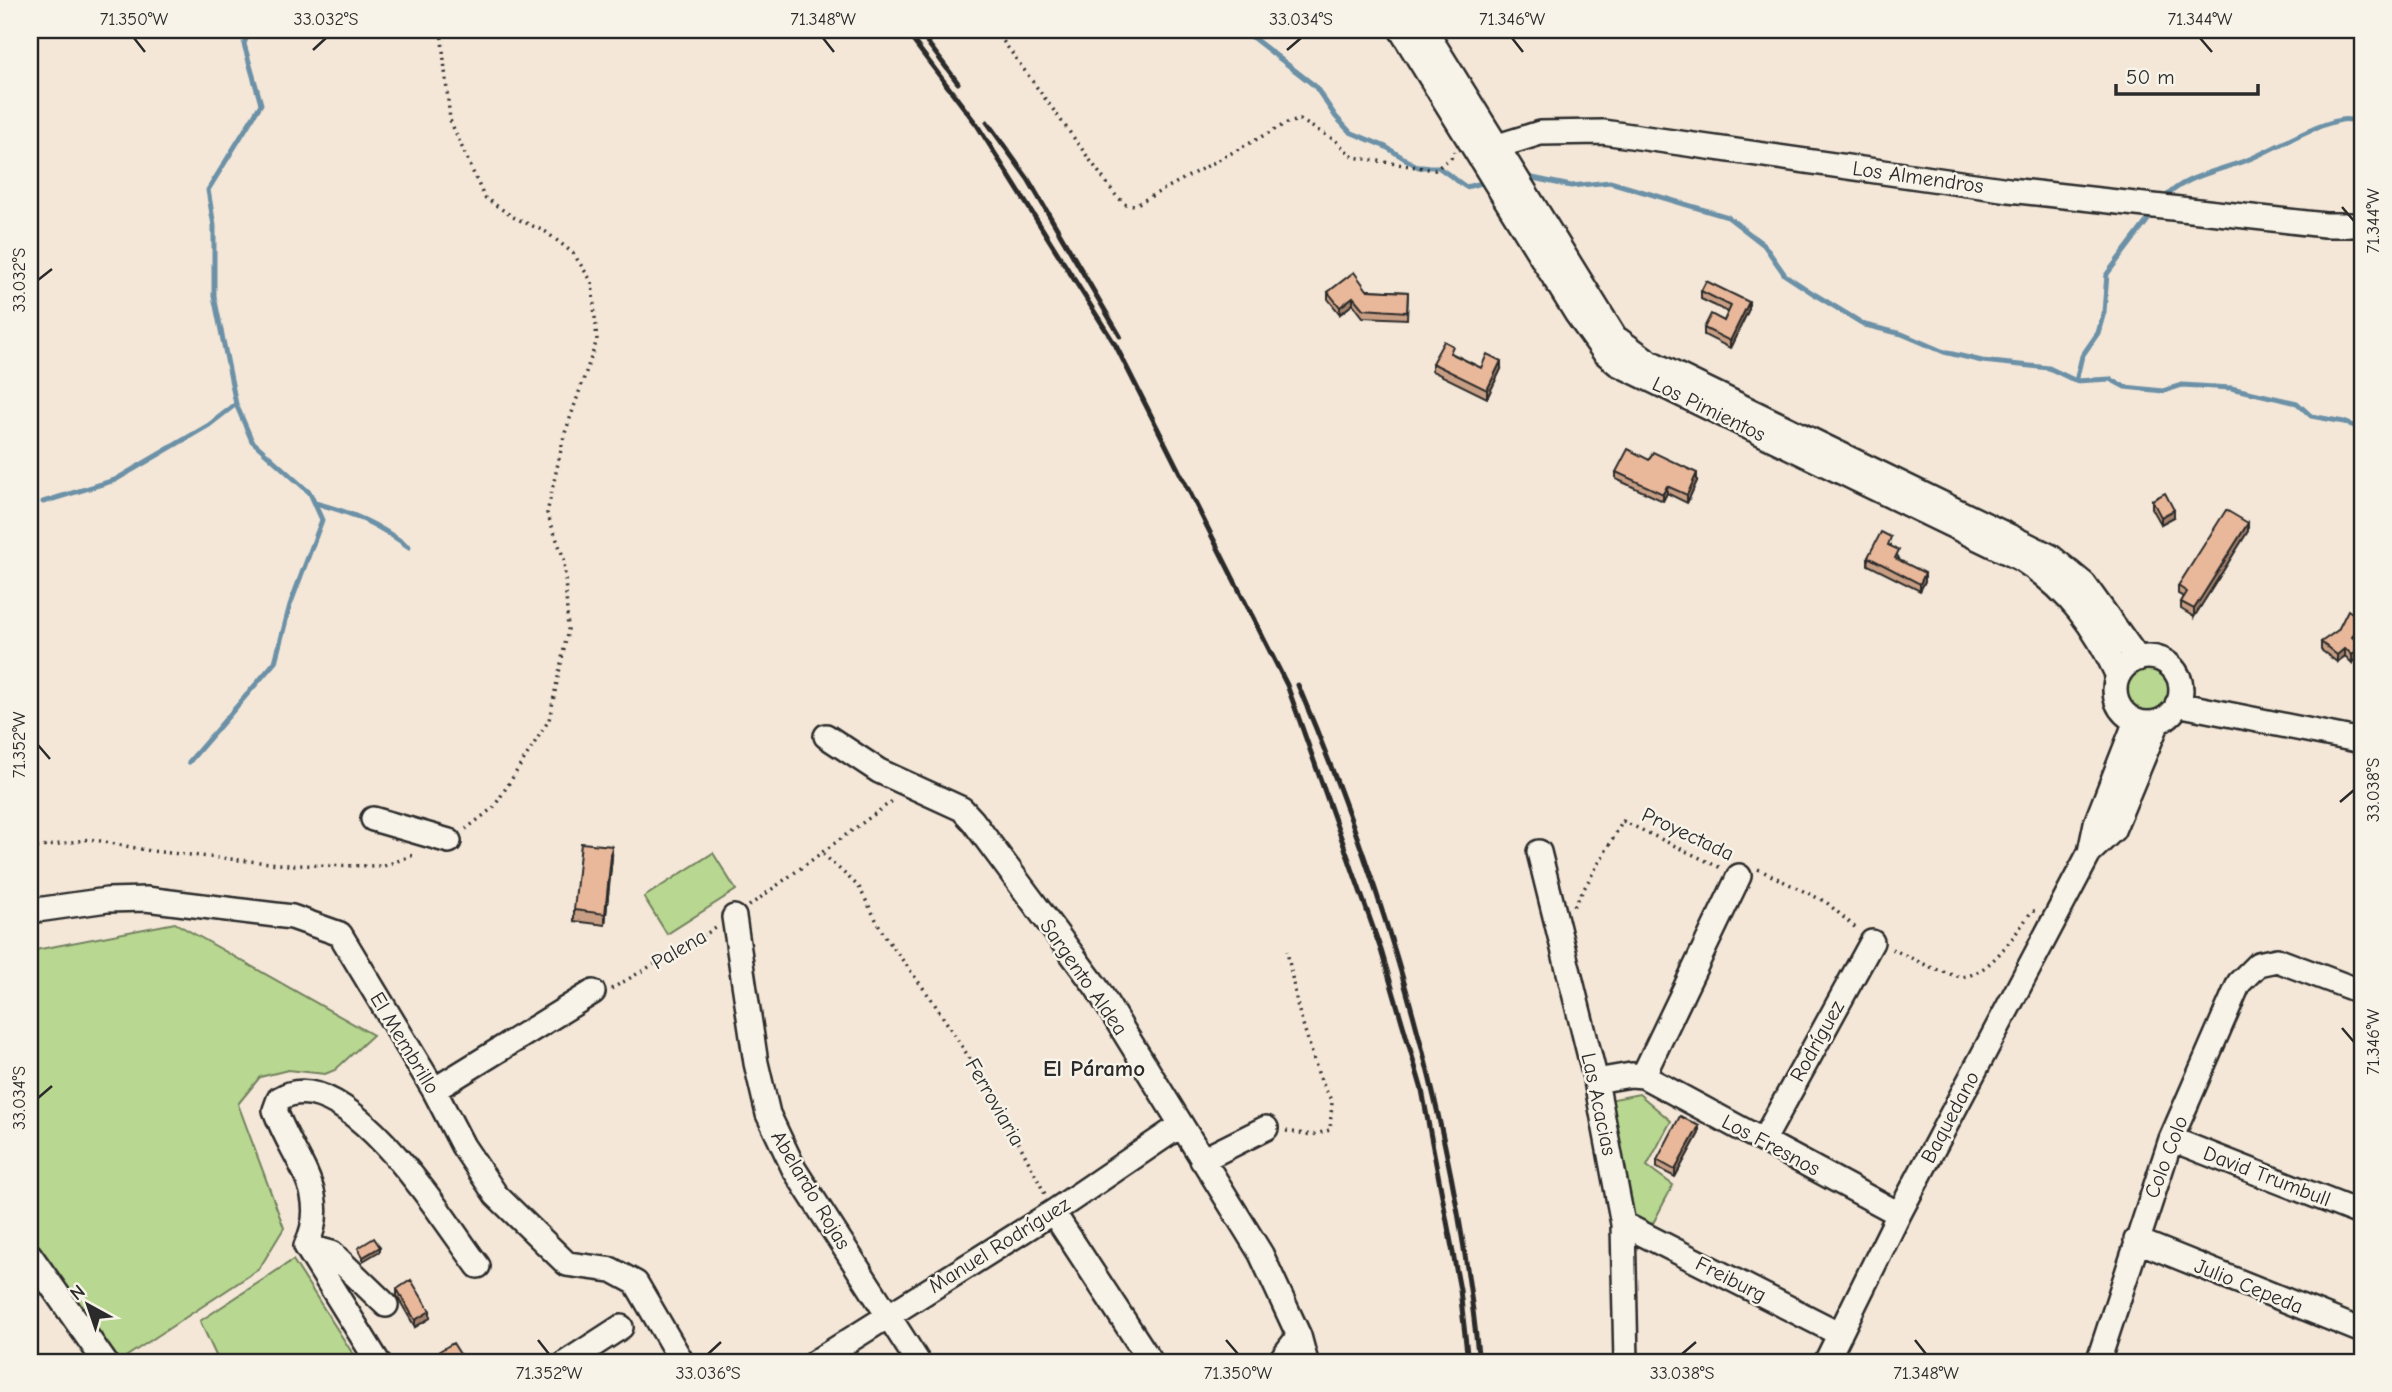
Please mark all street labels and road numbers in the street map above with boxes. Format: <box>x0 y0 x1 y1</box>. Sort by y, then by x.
street label: Los Almendros <box>1851 156 1985 198</box>
street label: Los Pimientos <box>1649 371 1769 447</box>
street label: Proyectada <box>1638 802 1738 866</box>
street label: Sargento Aldea <box>1035 914 1133 1040</box>
street label: Palena <box>647 924 711 974</box>
street label: El Membrillo <box>365 988 445 1098</box>
street label: Rodríguez <box>1785 996 1849 1086</box>
street label: Las Acacias <box>1576 1050 1622 1158</box>
street label: Ferroviaria <box>960 1054 1030 1150</box>
street label: Baquedano <box>1916 1067 1984 1167</box>
street label: Los Fresnos <box>1718 1109 1824 1181</box>
street label: Colo Colo <box>2139 1112 2193 1202</box>
street label: Abelardo Rojas <box>766 1126 856 1254</box>
street label: David Trumbull <box>2200 1141 2334 1211</box>
street label: Manuel Rodríguez <box>924 1192 1074 1298</box>
street label: Freiburg <box>1692 1251 1770 1307</box>
street label: Julio Cepeda <box>2191 1253 2307 1319</box>

